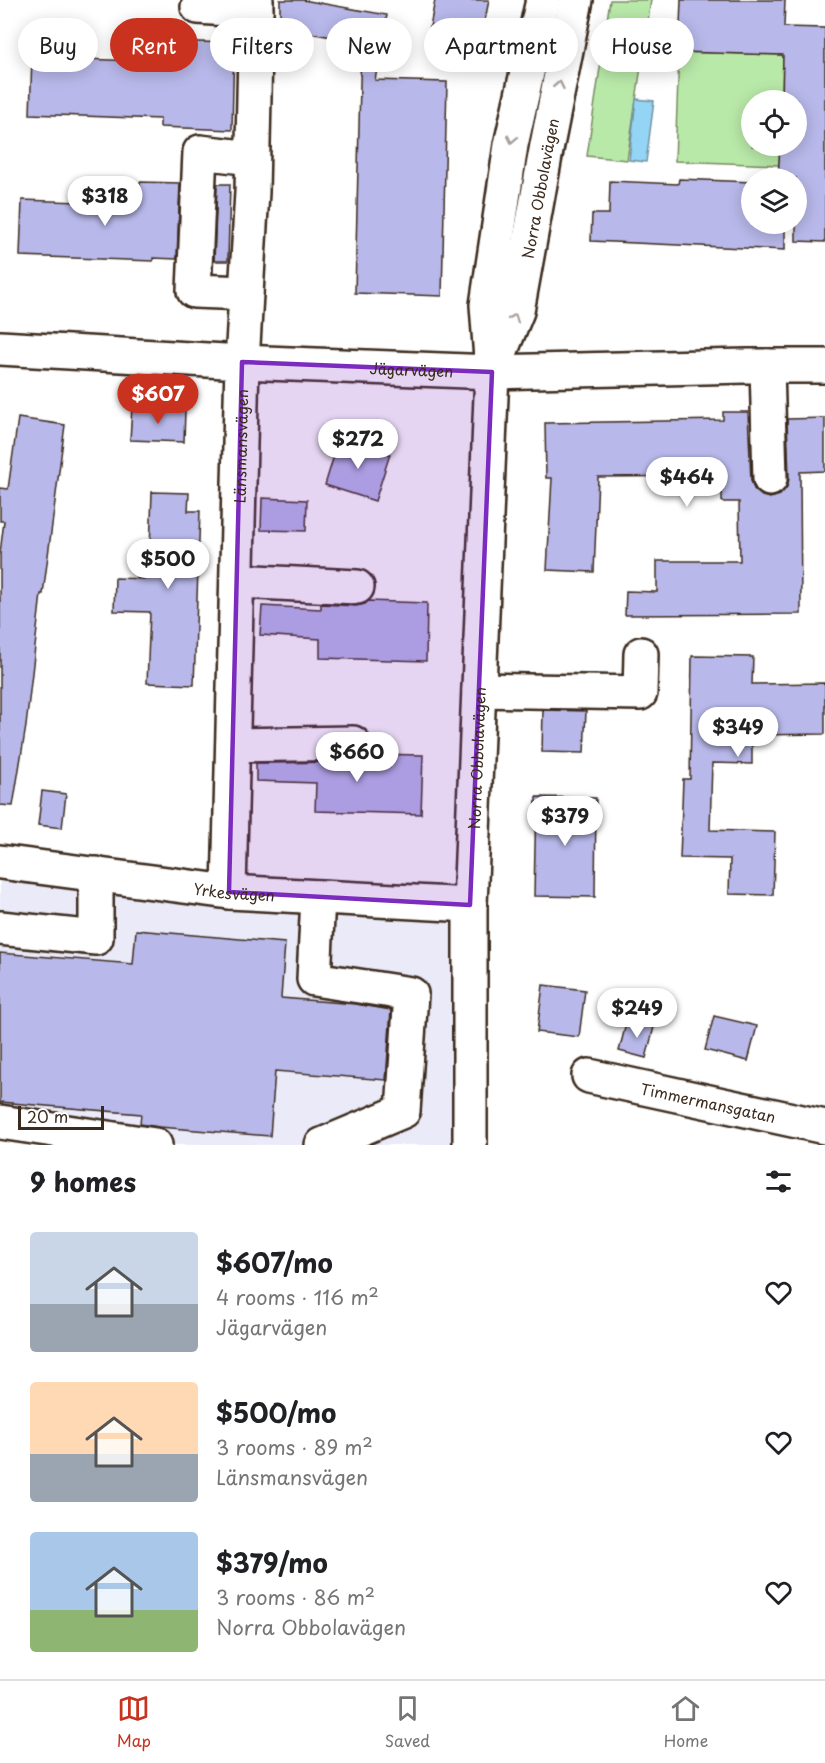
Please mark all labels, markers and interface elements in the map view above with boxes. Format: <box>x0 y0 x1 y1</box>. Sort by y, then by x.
chip: Buy <box>18 18 98 72</box>
chip: Rent <box>110 18 198 72</box>
chip: Filters <box>210 18 314 72</box>
chip: New <box>326 18 412 72</box>
chip: Apartment <box>424 18 578 72</box>
chip: House <box>590 18 694 72</box>
one-way arrow <box>552 81 565 91</box>
map controls <box>741 90 807 234</box>
button: locate <box>741 90 807 156</box>
street label: Norra Obbolavägen <box>515 116 564 261</box>
one-way arrow <box>506 134 519 144</box>
button: layers <box>741 168 807 234</box>
pin: $318 <box>69 176 141 227</box>
text: $318 <box>81 180 129 210</box>
one-way arrow <box>507 313 519 324</box>
street label: Jägarvägen <box>369 356 454 382</box>
pin: $607 <box>122 374 194 425</box>
text: $607 <box>131 378 185 408</box>
street label: Länsmansvägen <box>227 389 253 504</box>
pin: $272 <box>322 419 394 470</box>
text: $272 <box>332 423 384 453</box>
pin: $464 <box>651 457 723 508</box>
text: $464 <box>660 461 714 491</box>
pin: $500 <box>132 539 204 590</box>
text: $500 <box>141 543 195 573</box>
street label: Norra Obbolavägen <box>462 686 490 830</box>
pin: $349 <box>702 707 774 758</box>
text: $349 <box>712 711 764 741</box>
pin: $660 <box>321 732 393 783</box>
text: $660 <box>330 736 384 766</box>
pin: $379 <box>529 796 601 847</box>
text: $379 <box>541 800 589 830</box>
street label: Yrkesvägen <box>192 876 275 906</box>
pin: $249 <box>601 988 673 1039</box>
text: $249 <box>611 992 663 1022</box>
street label: Timmermansgatan <box>638 1076 778 1128</box>
scale bar <box>18 1103 104 1130</box>
text: 20 m <box>27 1104 68 1128</box>
text: 9 homes <box>30 1162 136 1201</box>
icon: filters <box>762 1165 795 1198</box>
text: $607/mo <box>216 1243 333 1282</box>
icon: home <box>78 1256 150 1328</box>
icon: heart <box>762 1276 795 1309</box>
text: 4 rooms · 116 m² <box>216 1282 379 1312</box>
text: Jägarvägen <box>216 1312 327 1342</box>
text: $500/mo <box>216 1393 336 1432</box>
icon: home <box>78 1406 150 1478</box>
icon: heart <box>762 1426 795 1459</box>
text: 3 rooms · 89 m² <box>216 1432 373 1462</box>
text: Länsmansvägen <box>216 1462 368 1492</box>
text: $379/mo <box>216 1543 328 1582</box>
icon: home <box>78 1556 150 1628</box>
icon: heart <box>762 1576 795 1609</box>
text: 3 rooms · 86 m² <box>216 1582 375 1612</box>
text: Norra Obbolavägen <box>216 1612 406 1642</box>
tab: Map <box>117 1692 151 1752</box>
tab: Saved <box>385 1692 430 1752</box>
tab: Home <box>664 1692 708 1752</box>

